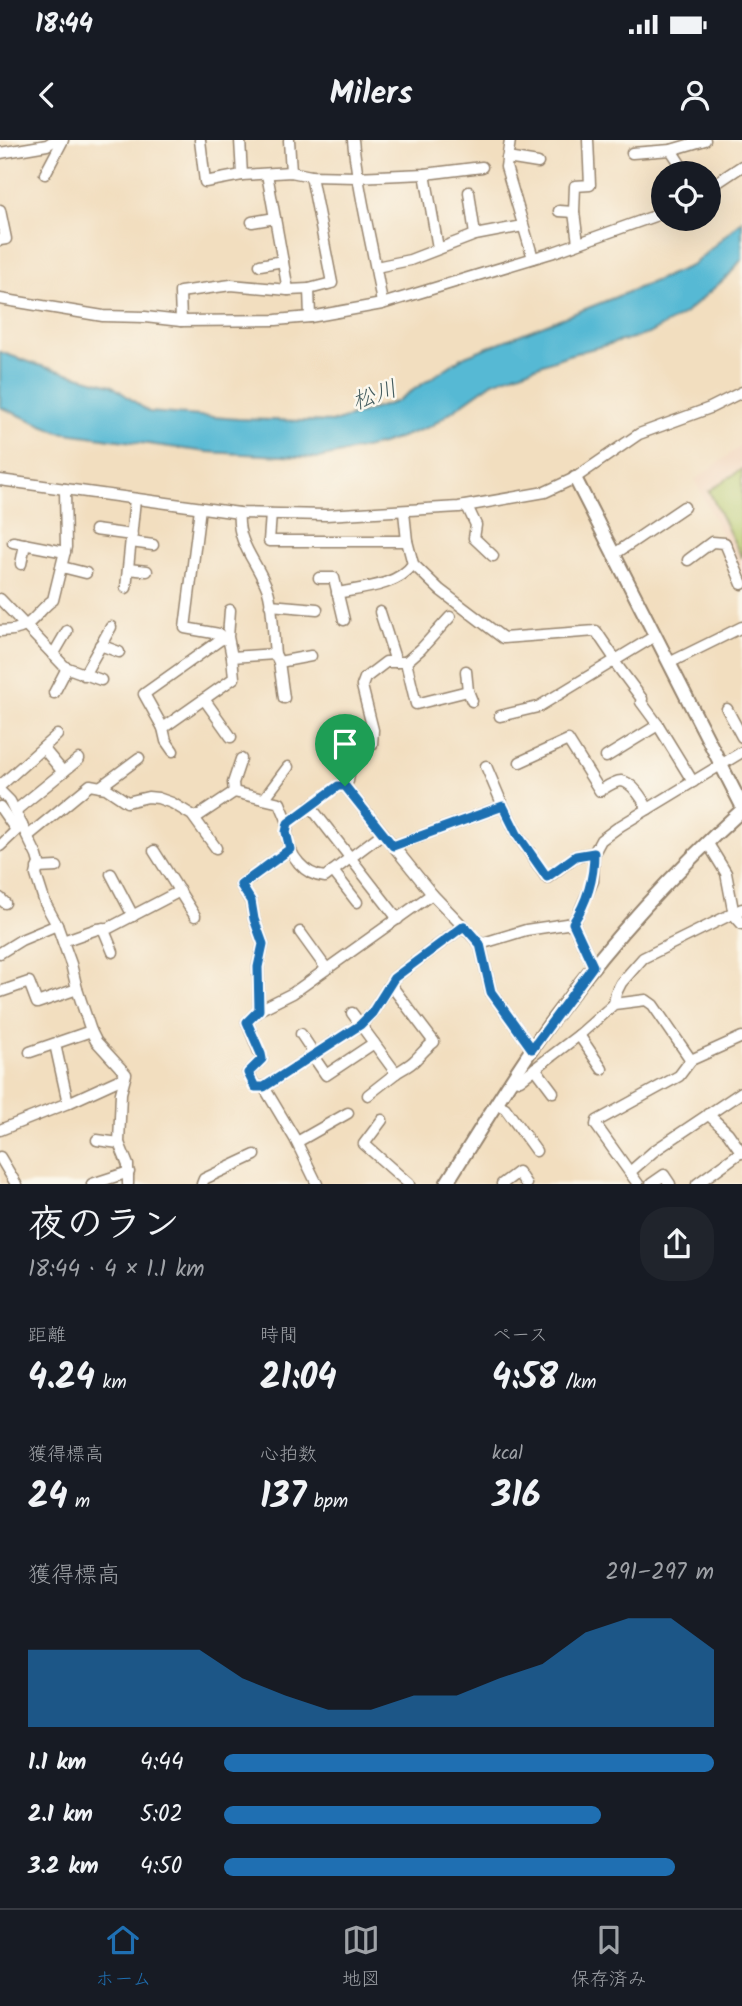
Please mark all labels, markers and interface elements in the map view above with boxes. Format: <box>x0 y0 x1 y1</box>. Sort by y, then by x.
text: 18:44 <box>35 4 93 46</box>
text: Milers <box>329 69 413 120</box>
icon: back <box>28 76 66 114</box>
icon: person <box>676 76 714 114</box>
map controls <box>651 161 721 231</box>
button: locate <box>651 161 721 231</box>
water label: 松川 <box>347 371 403 421</box>
pin <box>315 714 375 786</box>
icon: arrive <box>326 725 364 763</box>
text: 夜のラン <box>28 1196 180 1256</box>
button: share <box>640 1207 714 1281</box>
text: 18:44 · 4 × 1.1 km <box>28 1252 205 1288</box>
text: 距離 <box>28 1321 66 1351</box>
text: 時間 <box>260 1321 298 1351</box>
text: ペース <box>492 1321 548 1351</box>
text: 4.24 <box>28 1351 95 1407</box>
text: 21:04 <box>260 1351 337 1407</box>
text: 4:58 <box>492 1351 558 1407</box>
text: km <box>95 1368 127 1398</box>
text: /km <box>558 1368 596 1398</box>
text: kcal <box>492 1439 523 1469</box>
text: 獲得標高 <box>28 1440 104 1470</box>
text: 心拍数 <box>260 1440 317 1470</box>
text: 316 <box>492 1469 541 1525</box>
text: 24 <box>28 1470 67 1526</box>
text: 137 <box>260 1470 306 1526</box>
text: m <box>67 1487 90 1517</box>
text: bpm <box>306 1487 348 1517</box>
text: 291–297 m <box>605 1555 714 1591</box>
text: 獲得標高 <box>28 1558 120 1594</box>
text: 1.1 km <box>28 1745 86 1781</box>
text: 4:44 <box>140 1745 184 1781</box>
text: 2.1 km <box>28 1797 93 1833</box>
text: 5:02 <box>140 1797 183 1833</box>
text: 3.2 km <box>28 1849 98 1885</box>
text: 4:50 <box>140 1849 182 1885</box>
tab: ホーム <box>95 1921 152 1995</box>
tab: 地図 <box>342 1921 380 1995</box>
tab: 保存済み <box>571 1921 647 1995</box>

